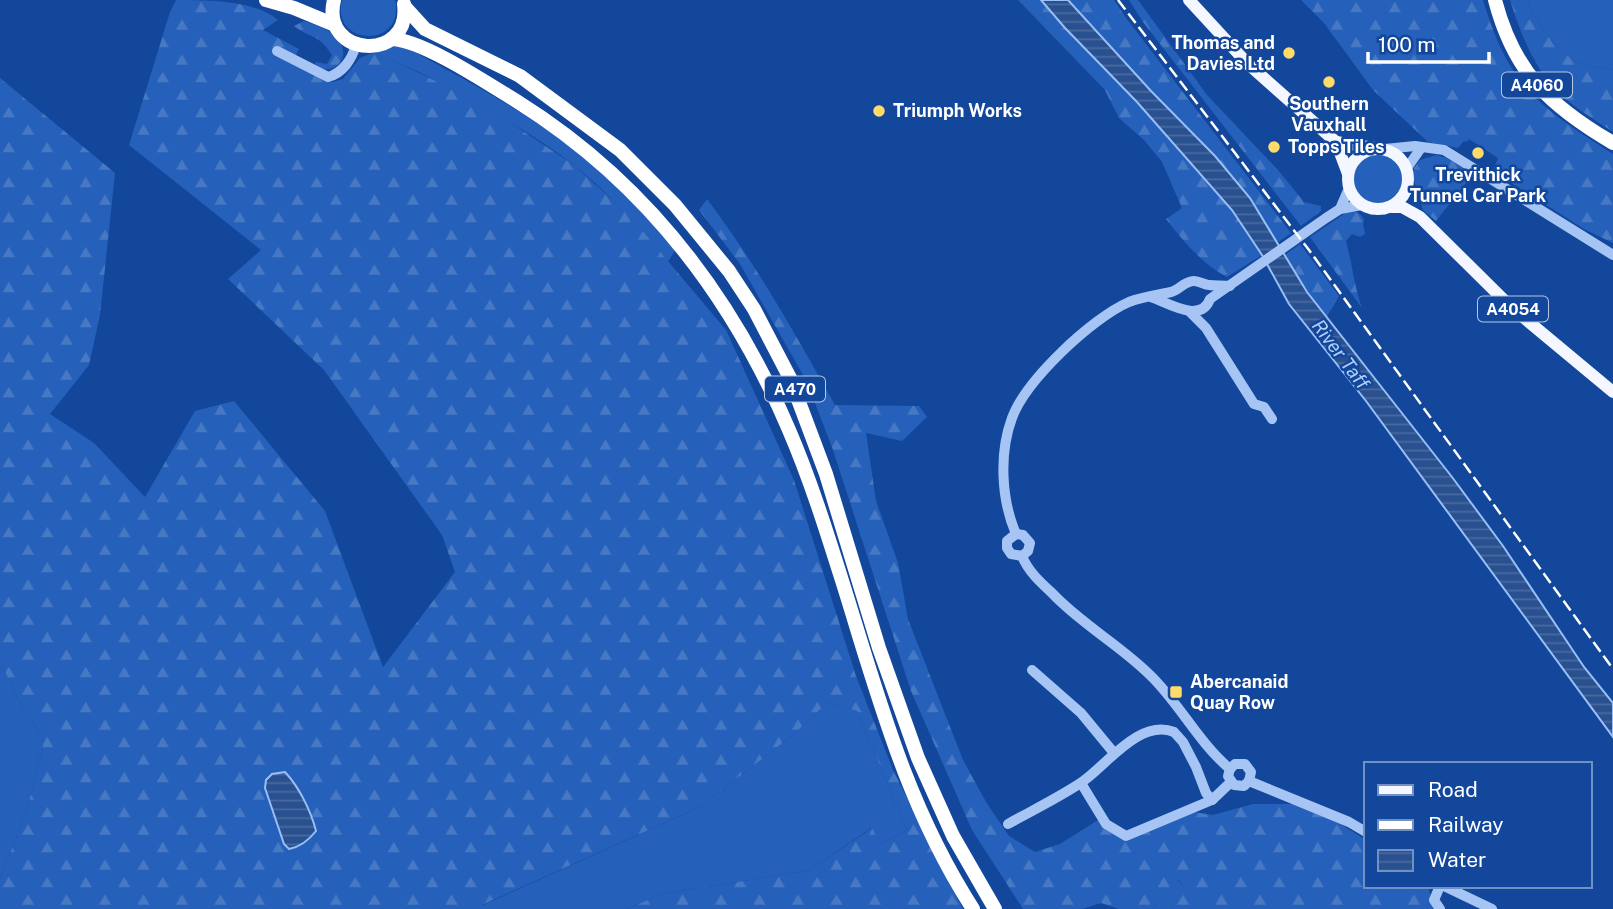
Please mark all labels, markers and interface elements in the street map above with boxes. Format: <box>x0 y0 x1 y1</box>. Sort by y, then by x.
scale bar <box>1368 21 1489 65</box>
place label: Thomas and Davies Ltd <box>1171 32 1275 74</box>
text: 100 m <box>1378 32 1435 57</box>
marker: Thomas and Davies Ltd <box>1281 45 1297 61</box>
road number: A4060 <box>1502 72 1572 97</box>
marker: Southern Vauxhall <box>1321 74 1337 90</box>
place label: Southern Vauxhall <box>1289 93 1369 135</box>
place label: Triumph Works <box>893 100 1022 121</box>
marker: Triumph Works <box>871 103 887 119</box>
place label: Topps Tiles <box>1288 136 1384 157</box>
marker: Topps Tiles <box>1266 139 1282 155</box>
marker: Trevithick Tunnel Car Park <box>1470 145 1486 161</box>
place label: Trevithick Tunnel Car Park <box>1410 164 1547 206</box>
road number: A4054 <box>1478 296 1548 322</box>
water label: River Taff <box>1308 315 1375 394</box>
road number: A470 <box>765 376 825 402</box>
place label: Abercanaid Quay Row <box>1190 671 1288 713</box>
marker: Abercanaid Quay Row <box>1168 684 1184 700</box>
legend <box>1364 762 1592 888</box>
text: Road <box>1428 777 1478 802</box>
text: Railway <box>1428 812 1504 837</box>
text: Water <box>1428 847 1486 872</box>

